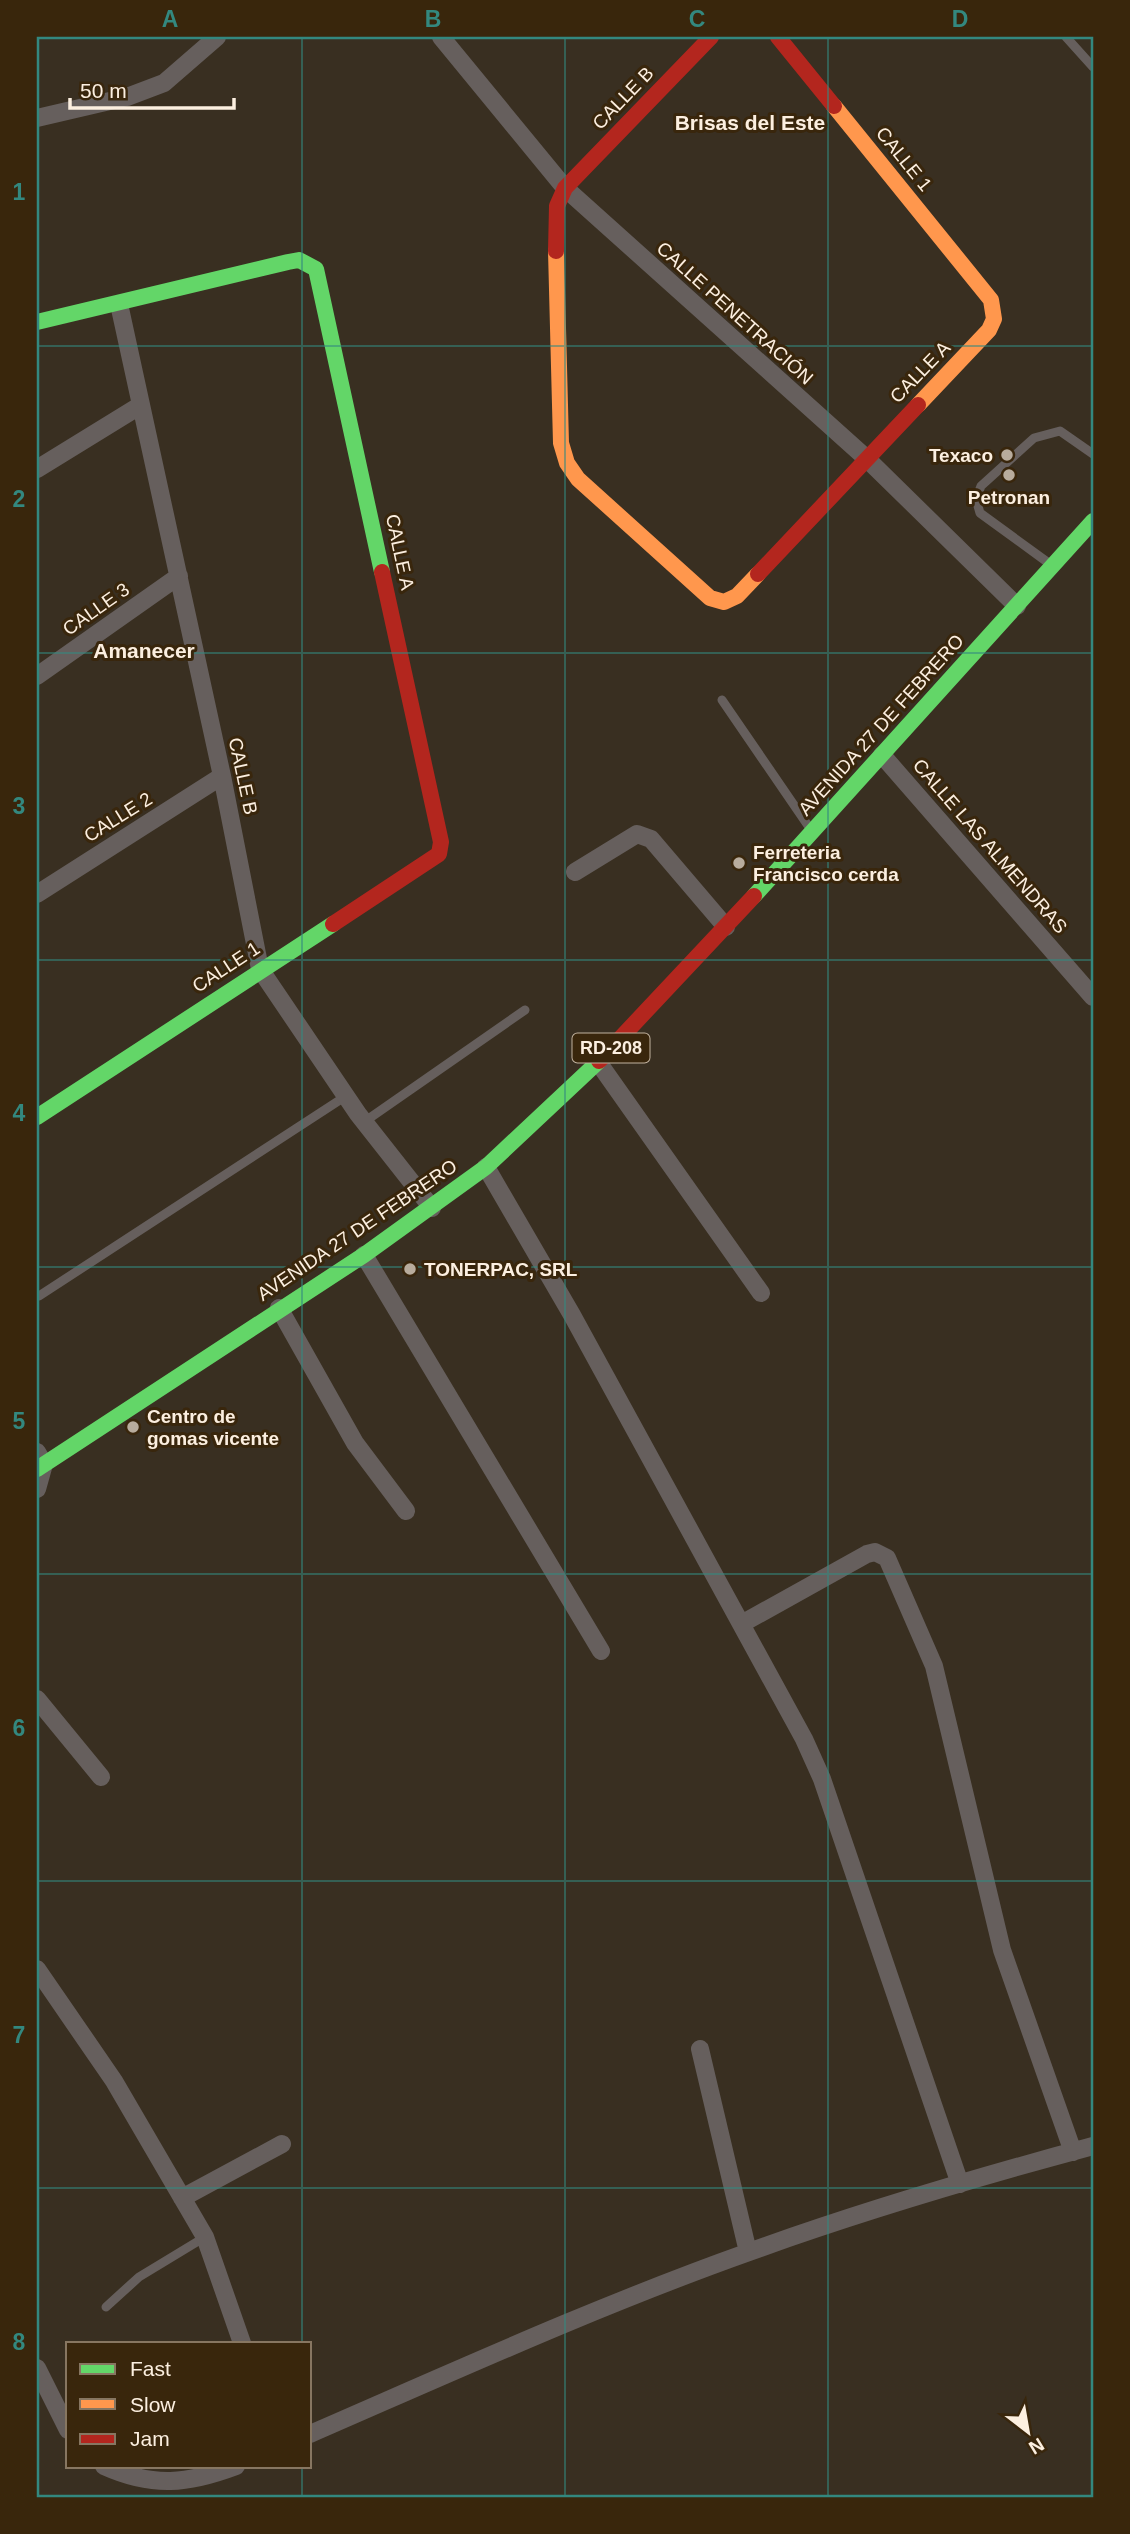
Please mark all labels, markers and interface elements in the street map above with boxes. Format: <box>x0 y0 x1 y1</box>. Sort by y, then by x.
text: A <box>162 6 178 32</box>
text: B <box>425 6 441 32</box>
text: C <box>689 6 705 32</box>
text: D <box>952 6 968 32</box>
street label: CALLE B <box>588 63 658 133</box>
scale bar <box>70 66 234 110</box>
text: 50 m <box>80 79 127 102</box>
district label: Brisas del Este <box>675 111 825 134</box>
street label: CALLE 1 <box>872 123 936 195</box>
text: 1 <box>13 179 26 205</box>
street label: CALLE PENETRACIÓN <box>653 237 817 389</box>
street label: CALLE A <box>886 337 955 407</box>
place label: Texaco <box>929 445 993 466</box>
marker: Texaco <box>999 447 1015 463</box>
marker: Petronan <box>1001 467 1017 483</box>
text: 2 <box>13 486 25 512</box>
place label: Petronan <box>968 487 1050 508</box>
street label: CALLE A <box>382 512 418 592</box>
street label: CALLE 3 <box>59 579 133 639</box>
street label: AVENIDA 27 DE FEBRERO <box>794 630 968 820</box>
district label: Amanecer <box>93 639 195 662</box>
street label: CALLE B <box>225 736 261 816</box>
street label: CALLE LAS ALMENDRAS <box>909 755 1071 937</box>
street label: CALLE 2 <box>80 788 156 846</box>
text: 3 <box>13 793 25 819</box>
place label: Ferreteria Francisco cerda <box>753 842 899 885</box>
marker: Ferreteria Francisco cerda <box>731 855 747 871</box>
street label: CALLE 1 <box>188 937 264 997</box>
road number: RD-208 <box>572 1034 650 1063</box>
text: 4 <box>13 1100 26 1126</box>
street label: AVENIDA 27 DE FEBRERO <box>253 1155 461 1305</box>
place label: TONERPAC, SRL <box>424 1259 578 1280</box>
marker: TONERPAC, SRL <box>402 1261 418 1277</box>
place label: Centro de gomas vicente <box>147 1406 279 1449</box>
text: 5 <box>13 1408 26 1434</box>
marker: Centro de gomas vicente <box>125 1419 141 1435</box>
text: 6 <box>13 1715 25 1741</box>
text: 7 <box>13 2022 25 2048</box>
text: 8 <box>13 2329 26 2355</box>
legend <box>66 2342 312 2468</box>
text: Fast <box>130 2357 171 2380</box>
text: Slow <box>130 2393 176 2416</box>
north arrow <box>993 2398 1064 2468</box>
text: Jam <box>130 2427 170 2450</box>
text: N <box>1025 2434 1048 2459</box>

